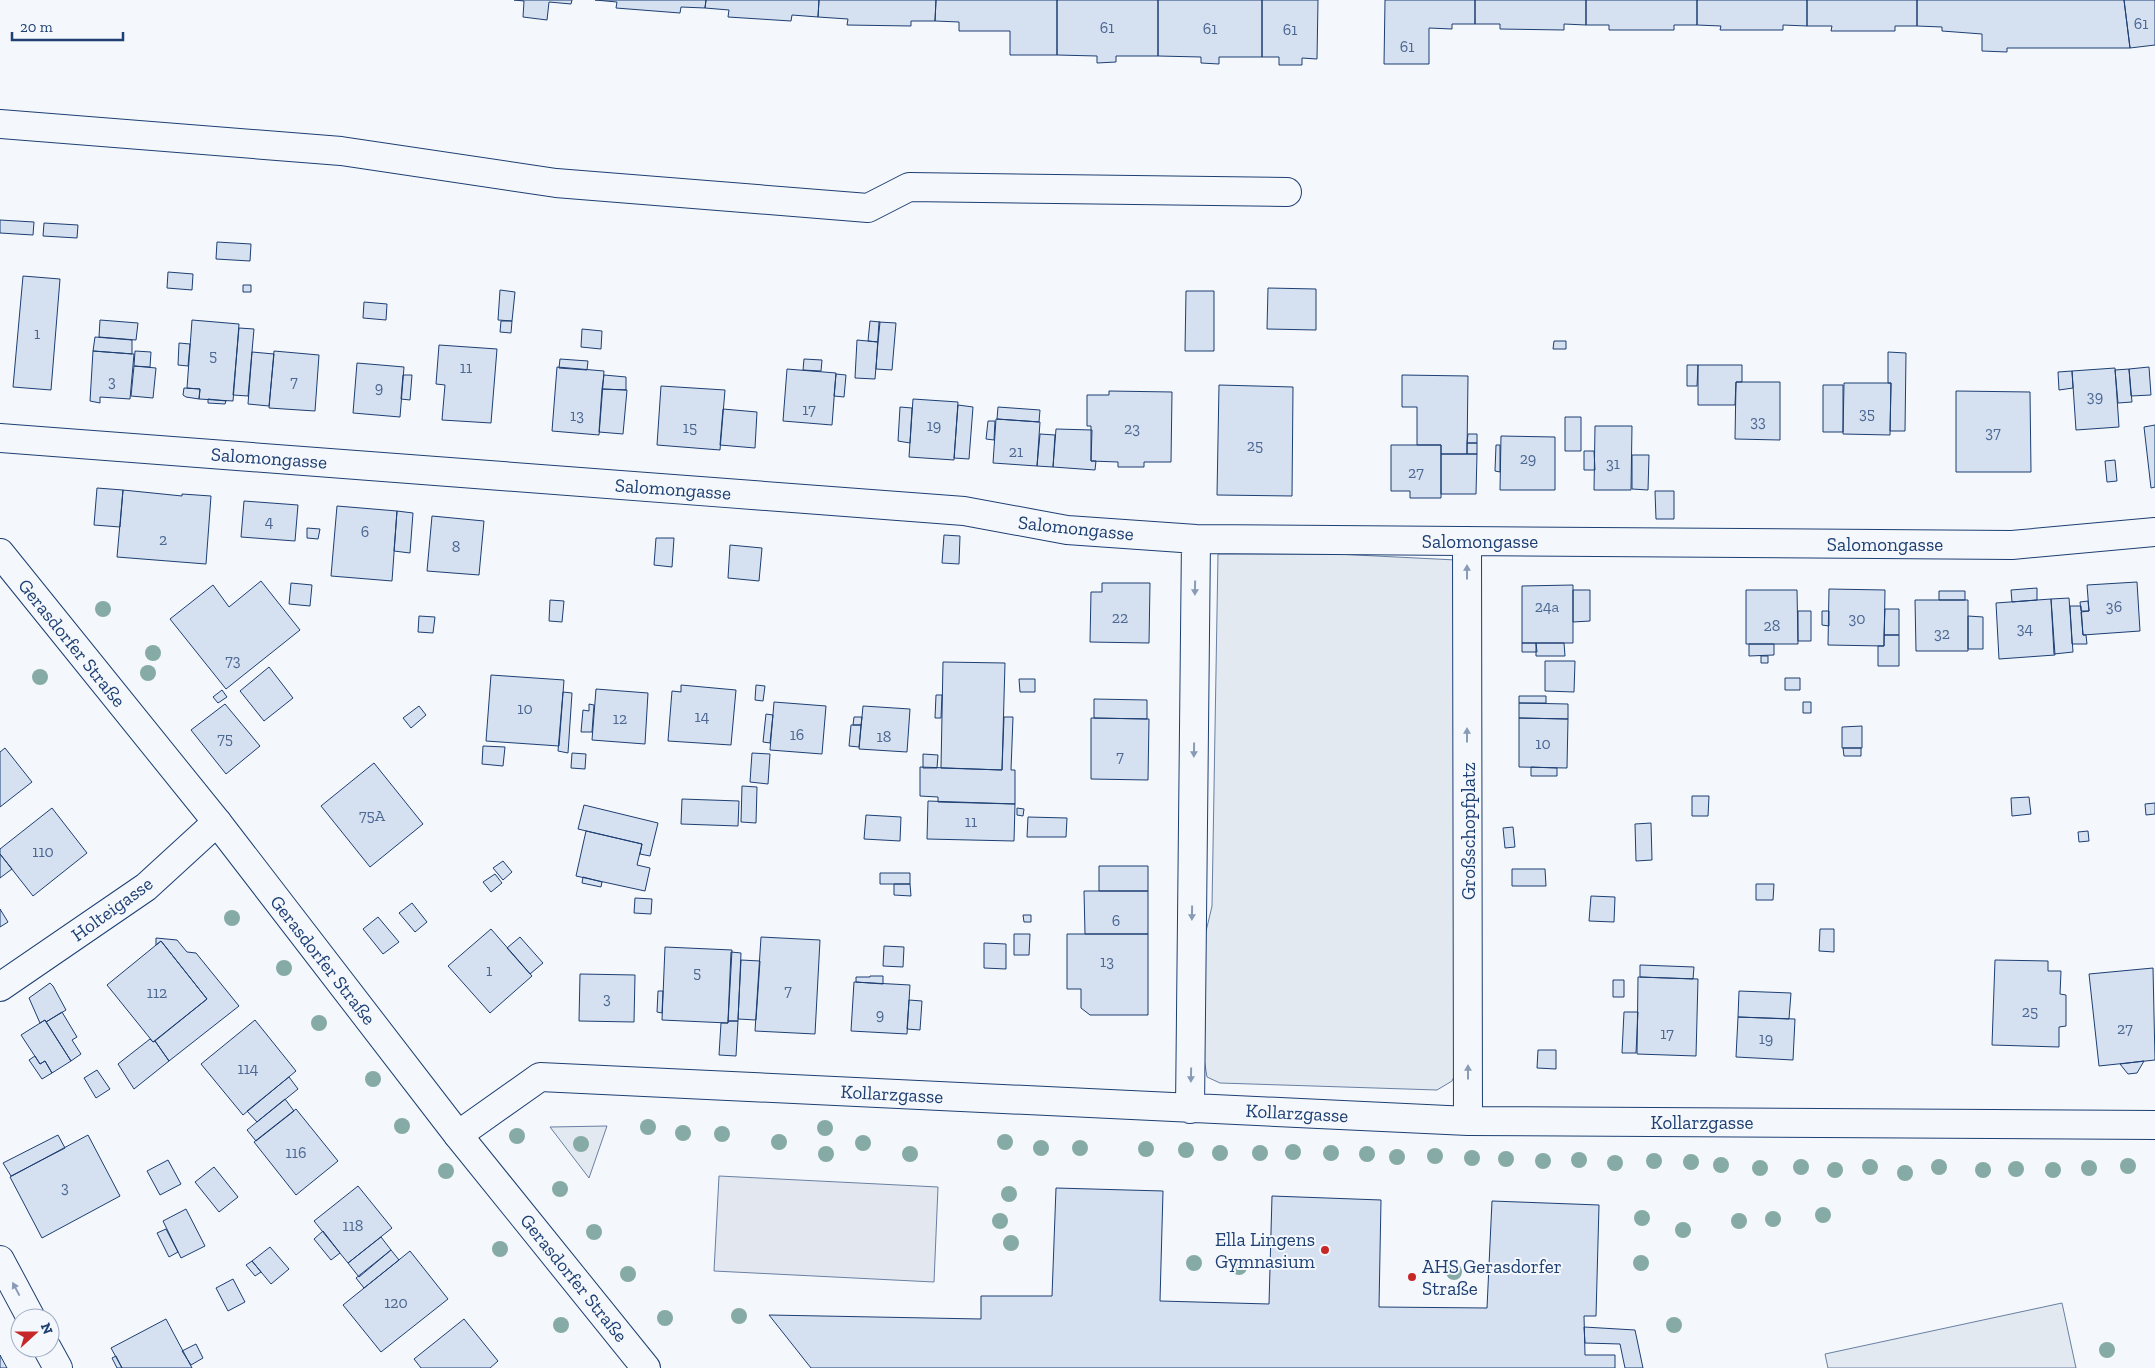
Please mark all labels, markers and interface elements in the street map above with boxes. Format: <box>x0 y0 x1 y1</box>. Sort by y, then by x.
scale bar <box>12 10 124 42</box>
house number: 61 <box>2134 14 2148 33</box>
text: 20 m <box>20 18 53 36</box>
house number: 61 <box>1100 18 1114 37</box>
house number: 61 <box>1203 19 1217 38</box>
house number: 61 <box>1283 20 1297 39</box>
house number: 61 <box>1400 37 1414 56</box>
house number: 1 <box>34 324 40 343</box>
house number: 5 <box>209 346 217 365</box>
house number: 11 <box>460 358 472 377</box>
house number: 3 <box>108 372 116 391</box>
house number: 7 <box>290 372 298 391</box>
house number: 9 <box>375 378 383 397</box>
house number: 39 <box>2087 387 2103 406</box>
house number: 17 <box>802 400 816 419</box>
house number: 35 <box>1859 404 1875 423</box>
house number: 13 <box>570 406 584 425</box>
house number: 33 <box>1750 412 1766 431</box>
house number: 19 <box>927 416 941 435</box>
house number: 15 <box>683 418 697 437</box>
house number: 23 <box>1124 419 1140 438</box>
house number: 37 <box>1985 423 2001 442</box>
house number: 25 <box>1247 436 1263 455</box>
street label: Salomongasse <box>210 442 328 474</box>
house number: 21 <box>1009 442 1023 461</box>
house number: 29 <box>1520 449 1536 468</box>
house number: 31 <box>1606 454 1620 473</box>
house number: 27 <box>1408 463 1424 482</box>
street label: Salomongasse <box>614 473 732 505</box>
street label: Salomongasse <box>1017 510 1135 546</box>
house number: 4 <box>265 512 274 531</box>
house number: 6 <box>361 522 369 541</box>
house number: 2 <box>159 530 167 549</box>
street label: Salomongasse <box>1422 530 1538 553</box>
street label: Salomongasse <box>1827 533 1943 556</box>
house number: 8 <box>452 537 460 556</box>
one-way arrow <box>1463 564 1471 580</box>
street label: Gerasdorfer Straße <box>13 574 131 712</box>
one-way arrow <box>1191 580 1199 596</box>
house number: 24a <box>1535 597 1560 616</box>
house number: 36 <box>2106 597 2122 616</box>
house number: 22 <box>1112 608 1128 627</box>
house number: 30 <box>1848 609 1866 628</box>
house number: 28 <box>1764 616 1780 635</box>
house number: 34 <box>2017 619 2034 638</box>
house number: 32 <box>1934 624 1950 643</box>
house number: 73 <box>225 651 241 670</box>
house number: 10 <box>517 699 533 718</box>
house number: 14 <box>695 707 710 726</box>
house number: 12 <box>613 709 627 728</box>
house number: 16 <box>790 725 804 744</box>
one-way arrow <box>1463 726 1471 742</box>
house number: 18 <box>877 727 891 746</box>
house number: 75 <box>217 729 233 748</box>
house number: 10 <box>1535 734 1551 753</box>
one-way arrow <box>1190 742 1198 758</box>
house number: 7 <box>1116 747 1124 766</box>
street label: Großschopfplatz <box>1457 762 1480 900</box>
house number: 75A <box>359 806 386 825</box>
house number: 11 <box>965 812 977 831</box>
house number: 110 <box>32 842 54 861</box>
street label: Holteigasse <box>67 872 157 946</box>
street label: Gerasdorfer Straße <box>265 891 381 1029</box>
one-way arrow <box>1188 905 1196 921</box>
house number: 6 <box>1112 911 1120 930</box>
house number: 13 <box>1100 952 1114 971</box>
house number: 1 <box>486 961 492 980</box>
house number: 5 <box>693 963 701 982</box>
house number: 7 <box>784 981 792 1000</box>
house number: 112 <box>147 983 167 1002</box>
house number: 3 <box>603 989 611 1008</box>
house number: 25 <box>2022 1002 2038 1021</box>
house number: 9 <box>876 1005 884 1024</box>
house number: 27 <box>2117 1019 2133 1038</box>
house number: 17 <box>1660 1024 1674 1043</box>
house number: 19 <box>1759 1029 1773 1048</box>
house number: 114 <box>238 1059 259 1078</box>
one-way arrow <box>1464 1064 1472 1080</box>
one-way arrow <box>1186 1067 1194 1083</box>
street label: Kollarzgasse <box>840 1080 944 1108</box>
street label: Kollarzgasse <box>1245 1099 1349 1127</box>
street label: Kollarzgasse <box>1651 1111 1753 1134</box>
house number: 116 <box>286 1143 306 1162</box>
house number: 3 <box>61 1178 69 1197</box>
street label: Gerasdorfer Straße <box>515 1209 633 1347</box>
house number: 118 <box>343 1216 363 1235</box>
place label: Ella Lingens Gymnasium <box>1215 1228 1316 1273</box>
marker: Ella Lingens Gymnasium <box>1319 1244 1331 1256</box>
place label: AHS Gerasdorfer Straße <box>1422 1255 1562 1300</box>
marker: AHS Gerasdorfer Straße <box>1406 1271 1418 1283</box>
one-way arrow <box>11 1282 20 1296</box>
house number: 120 <box>384 1293 408 1312</box>
north arrow <box>10 1308 60 1358</box>
text: N <box>37 1321 57 1337</box>

